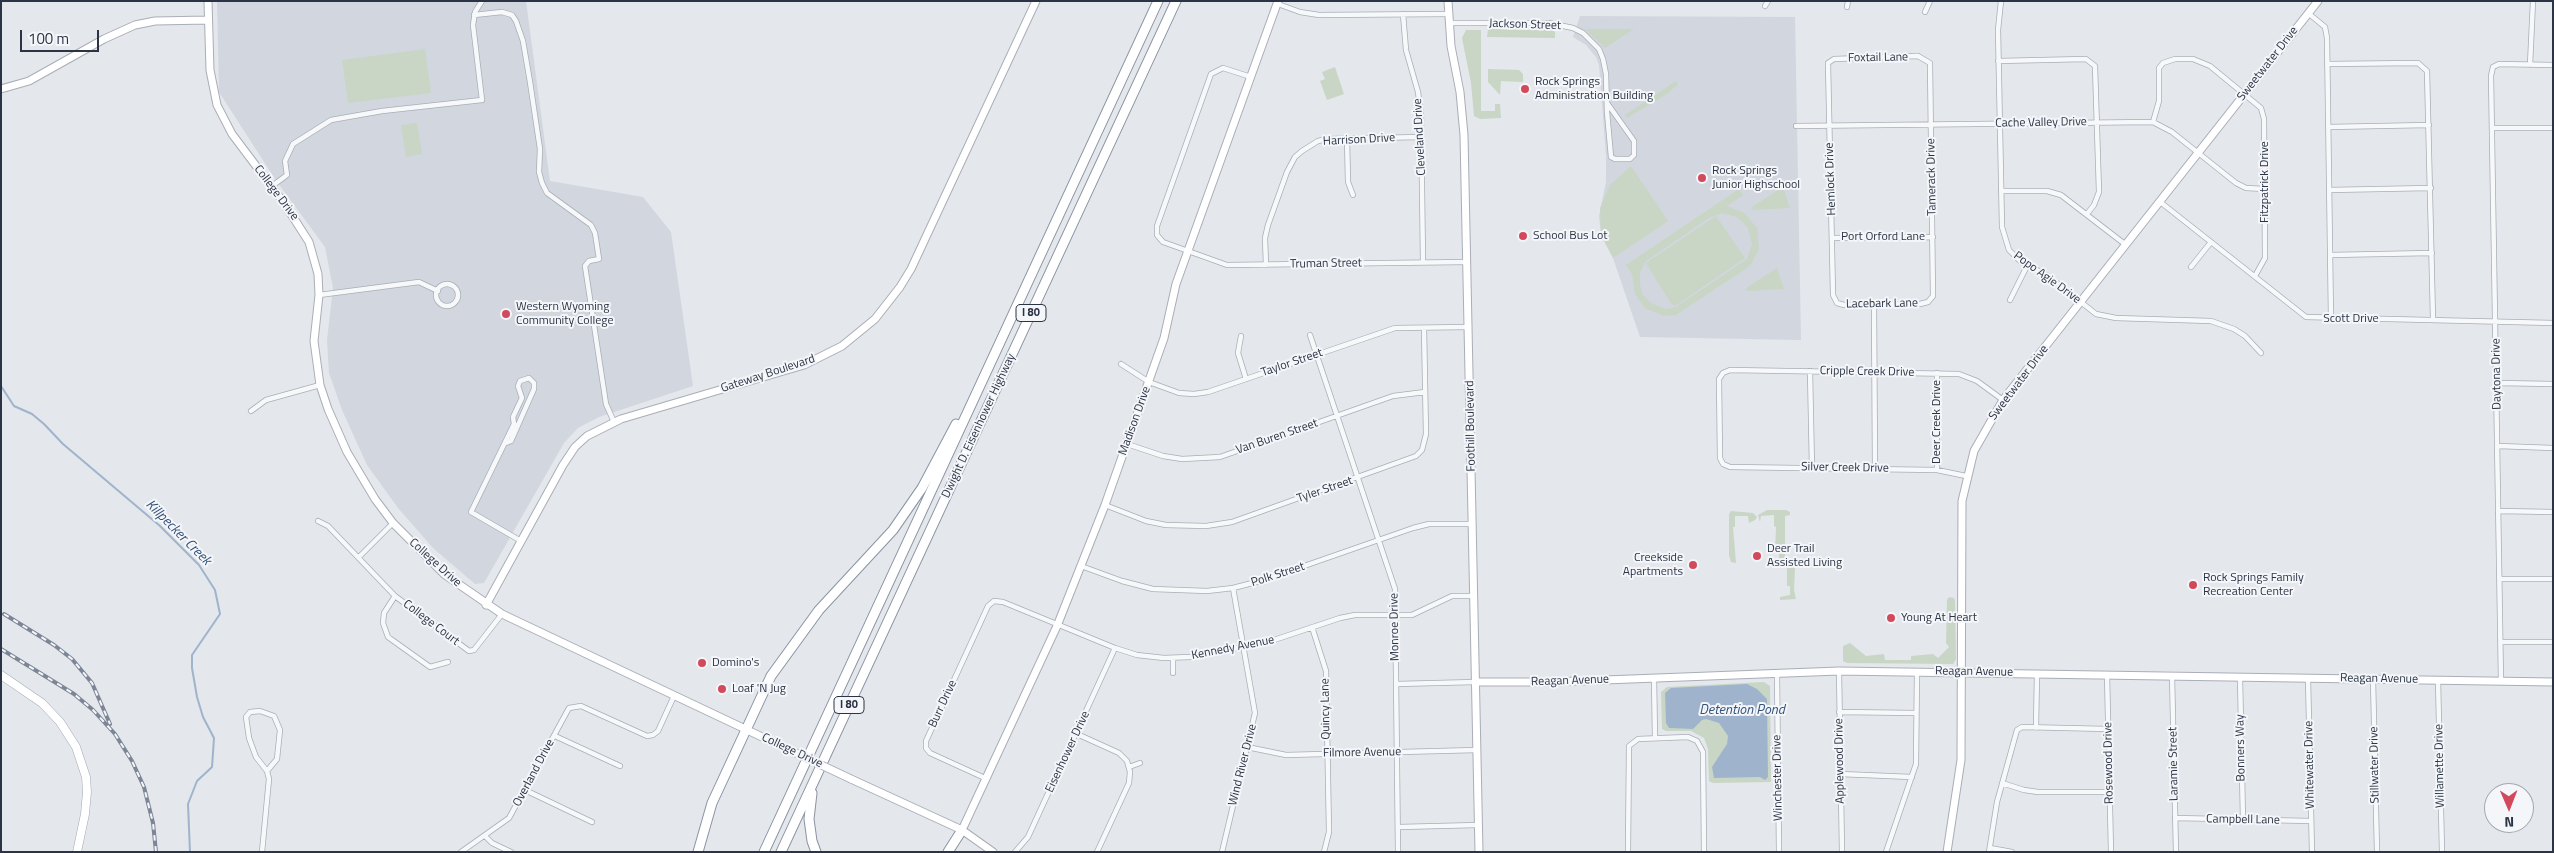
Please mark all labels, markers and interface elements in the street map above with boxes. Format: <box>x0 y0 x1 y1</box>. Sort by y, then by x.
street label: Jackson Street <box>1489 17 1561 33</box>
scale bar <box>22 20 101 52</box>
street label: Sweetwater Drive <box>2235 24 2301 104</box>
text: 100 m <box>28 27 69 50</box>
street label: Foxtail Lane <box>1848 50 1908 66</box>
place label: Rock Springs Administration Building <box>1535 75 1653 103</box>
marker: Rock Springs Administration Building <box>1519 83 1531 95</box>
street label: Cleveland Drive <box>1411 98 1429 176</box>
street label: Cache Valley Drive <box>1995 115 2087 131</box>
street label: Harrison Drive <box>1323 131 1395 149</box>
street label: Tamerack Drive <box>1924 138 1940 216</box>
street label: Fitzpatrick Drive <box>2258 141 2272 223</box>
street label: Hemlock Drive <box>1823 142 1839 216</box>
street label: College Drive <box>251 163 301 223</box>
place label: Rock Springs Junior Highschool <box>1712 164 1800 192</box>
marker: Rock Springs Junior Highschool <box>1696 172 1708 184</box>
place label: School Bus Lot <box>1533 229 1607 243</box>
marker: School Bus Lot <box>1517 230 1529 242</box>
street label: Port Orford Lane <box>1841 230 1925 244</box>
street label: Popo Agie Drive <box>2011 249 2083 307</box>
street label: Truman Street <box>1290 256 1362 272</box>
street label: Lacebark Lane <box>1846 296 1918 312</box>
place label: Western Wyoming Community College <box>516 300 613 328</box>
road number: I 80 <box>1016 304 1046 322</box>
marker: Western Wyoming Community College <box>500 308 512 320</box>
street label: Scott Drive <box>2323 312 2379 326</box>
street label: Daytona Drive <box>2489 338 2505 410</box>
street label: Sweetwater Drive <box>1986 343 2052 423</box>
street label: Taylor Street <box>1259 346 1325 380</box>
street label: Dwight D. Eisenhower Highway <box>939 351 1019 501</box>
street label: Gateway Boulevard <box>719 352 817 396</box>
street label: Cripple Creek Drive <box>1820 364 1914 380</box>
street label: Foothill Boulevard <box>1463 380 1479 472</box>
street label: Deer Creek Drive <box>1930 380 1944 464</box>
street label: Madison Drive <box>1116 385 1154 457</box>
street label: Van Buren Street <box>1234 416 1320 458</box>
street label: Silver Creek Drive <box>1801 460 1889 476</box>
street label: Tyler Street <box>1295 474 1355 506</box>
water label: Killpecker Creek <box>142 497 214 569</box>
street label: College Drive <box>406 536 464 590</box>
place label: Deer Trail Assisted Living <box>1767 542 1842 570</box>
marker: Deer Trail Assisted Living <box>1751 550 1763 562</box>
place label: Creekside Apartments <box>1623 551 1683 579</box>
marker: Creekside Apartments <box>1687 559 1699 571</box>
street label: Polk Street <box>1249 560 1307 590</box>
place label: Rock Springs Family Recreation Center <box>2203 571 2304 599</box>
marker: Rock Springs Family Recreation Center <box>2187 579 2199 591</box>
street label: Monroe Drive <box>1387 593 1403 661</box>
street label: College Court <box>400 597 462 649</box>
place label: Young At Heart <box>1901 611 1977 625</box>
marker: Young At Heart <box>1885 612 1897 624</box>
street label: Kennedy Avenue <box>1190 633 1276 663</box>
place label: Domino's <box>712 656 759 670</box>
marker: Domino's <box>696 657 708 669</box>
street label: Reagan Avenue <box>1935 664 2013 680</box>
street label: Reagan Avenue <box>2340 671 2418 687</box>
street label: Reagan Avenue <box>1531 672 1609 690</box>
street label: Burr Drive <box>926 678 960 730</box>
street label: Quincy Lane <box>1318 678 1334 740</box>
place label: Loaf 'N Jug <box>732 682 786 696</box>
marker: Loaf 'N Jug <box>716 683 728 695</box>
road number: I 80 <box>834 696 864 714</box>
water label: Detention Pond <box>1699 703 1785 719</box>
street label: Eisenhower Drive <box>1043 709 1093 795</box>
street label: Bonners Way <box>2233 714 2249 782</box>
street label: Applewood Drive <box>1832 718 1848 804</box>
street label: Whitewater Drive <box>2302 721 2318 809</box>
street label: Rosewood Drive <box>2101 722 2117 804</box>
street label: Wind River Drive <box>1226 723 1260 807</box>
street label: Willamette Drive <box>2432 724 2448 808</box>
street label: Stillwater Drive <box>2367 726 2383 804</box>
street label: Laramie Street <box>2166 727 2182 801</box>
street label: College Drive <box>759 731 825 771</box>
street label: Winchester Drive <box>1770 735 1786 821</box>
street label: Overland Drive <box>510 737 558 809</box>
street label: Filmore Avenue <box>1323 745 1401 761</box>
north arrow <box>2484 783 2534 833</box>
street label: Campbell Lane <box>2206 812 2280 828</box>
text: N <box>2504 812 2514 833</box>

